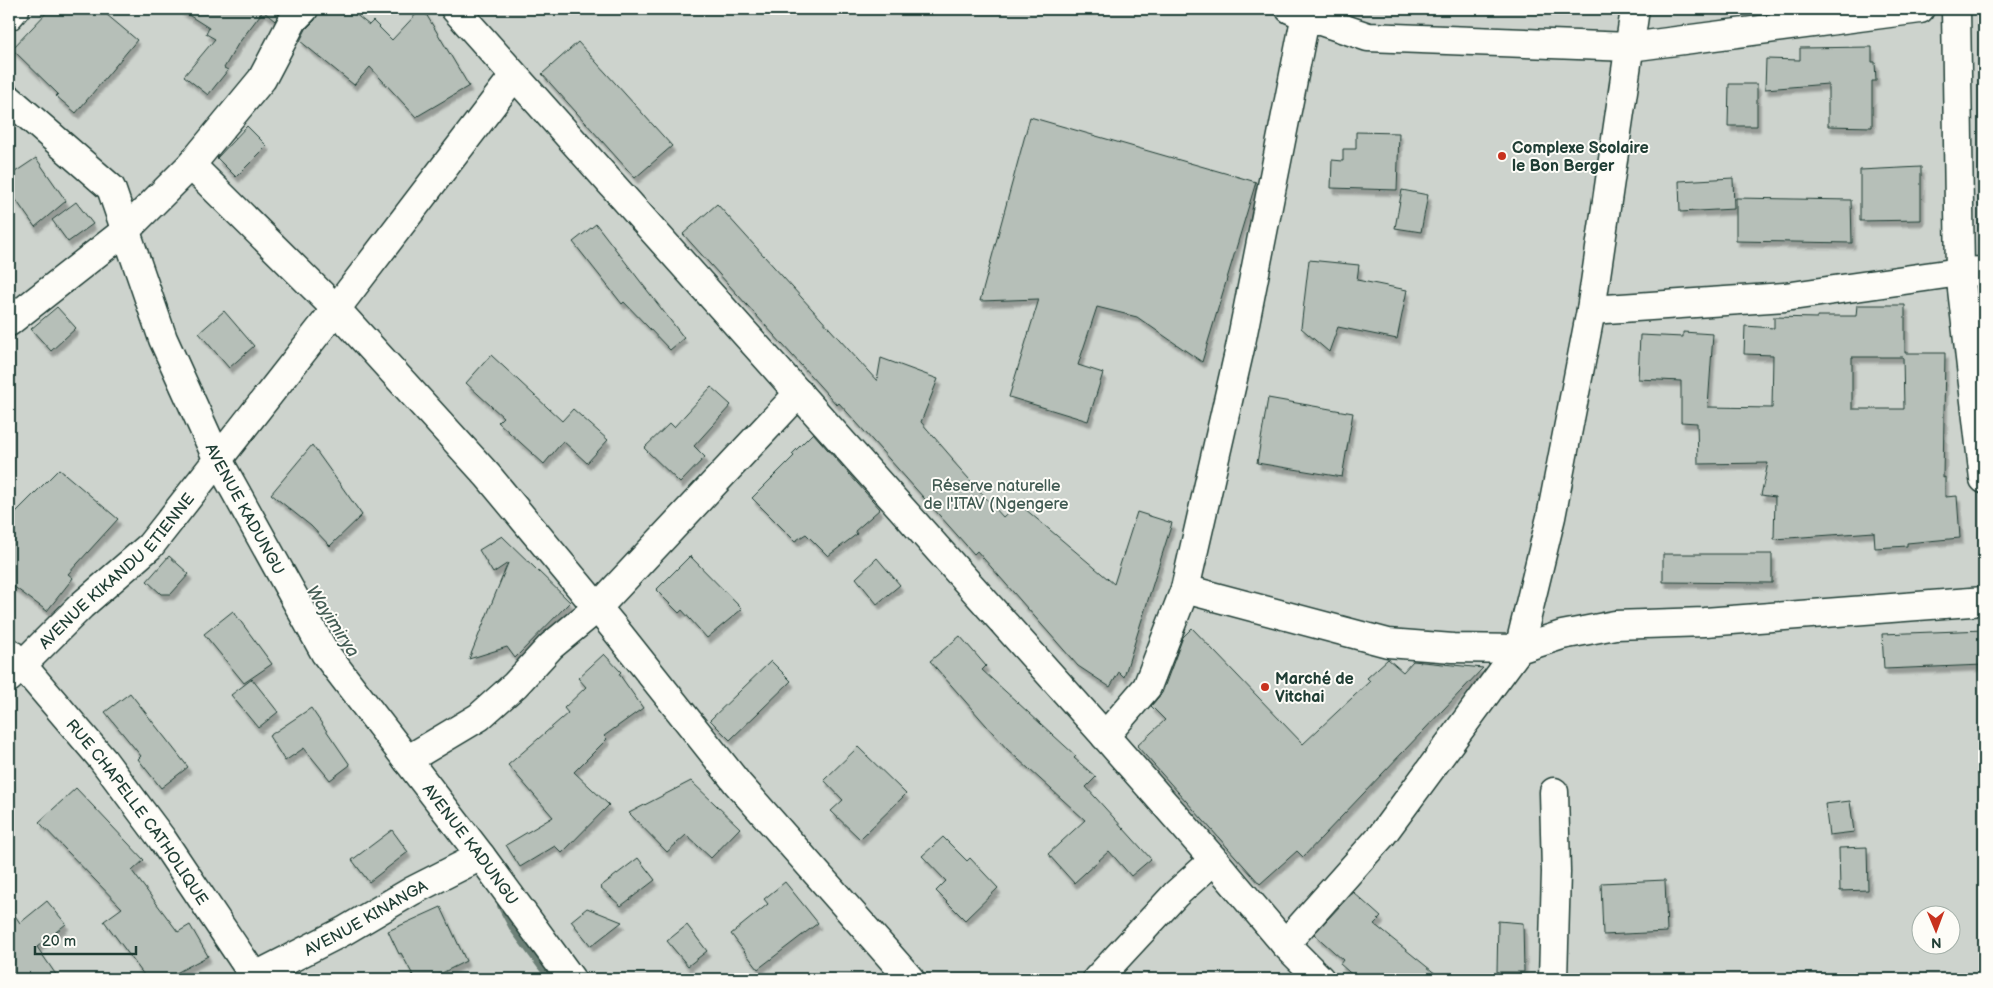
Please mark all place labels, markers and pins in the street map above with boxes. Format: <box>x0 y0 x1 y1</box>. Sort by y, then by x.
place label: Complexe Scolaire le Bon Berger <box>1512 139 1649 176</box>
marker: Complexe Scolaire le Bon Berger <box>1496 150 1508 162</box>
place label: Marché de Vitchai <box>1275 670 1354 707</box>
marker: Marché de Vitchai <box>1259 681 1271 693</box>

